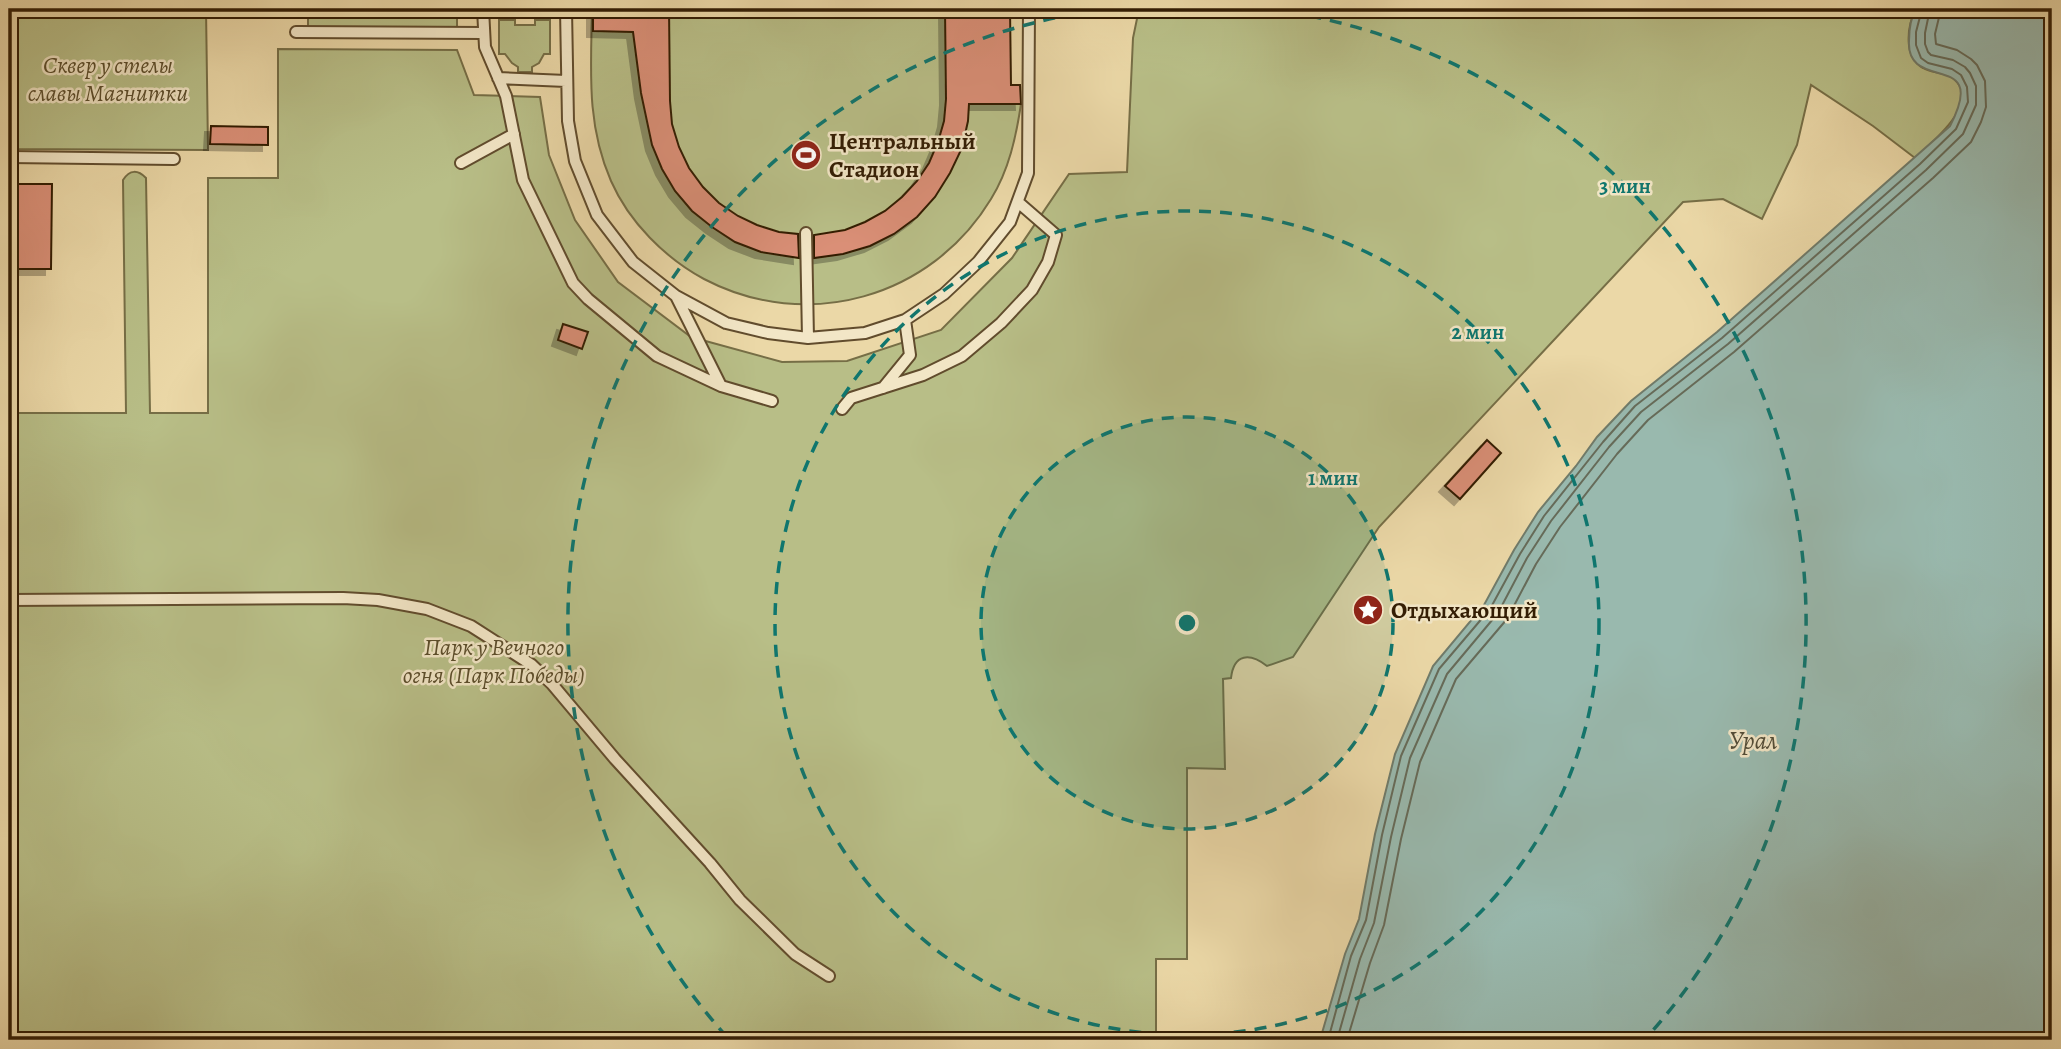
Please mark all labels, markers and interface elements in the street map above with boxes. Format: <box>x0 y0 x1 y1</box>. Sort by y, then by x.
park label: Сквер у стелы славы Магнитки <box>28 49 188 109</box>
place label: Центральный Стадион <box>829 125 976 185</box>
sports icon: Центральный Стадион <box>789 138 823 172</box>
text: 3 мин <box>1599 172 1651 200</box>
text: 2 мин <box>1452 318 1504 346</box>
text: 1 мин <box>1308 464 1358 492</box>
place icon: Отдыхающий <box>1351 593 1385 627</box>
place label: Отдыхающий <box>1391 594 1538 626</box>
centre of rings <box>1175 611 1199 635</box>
park label: Парк у Вечного огня (Парк Победы) <box>403 631 585 691</box>
water label: Урал <box>1729 723 1778 758</box>

